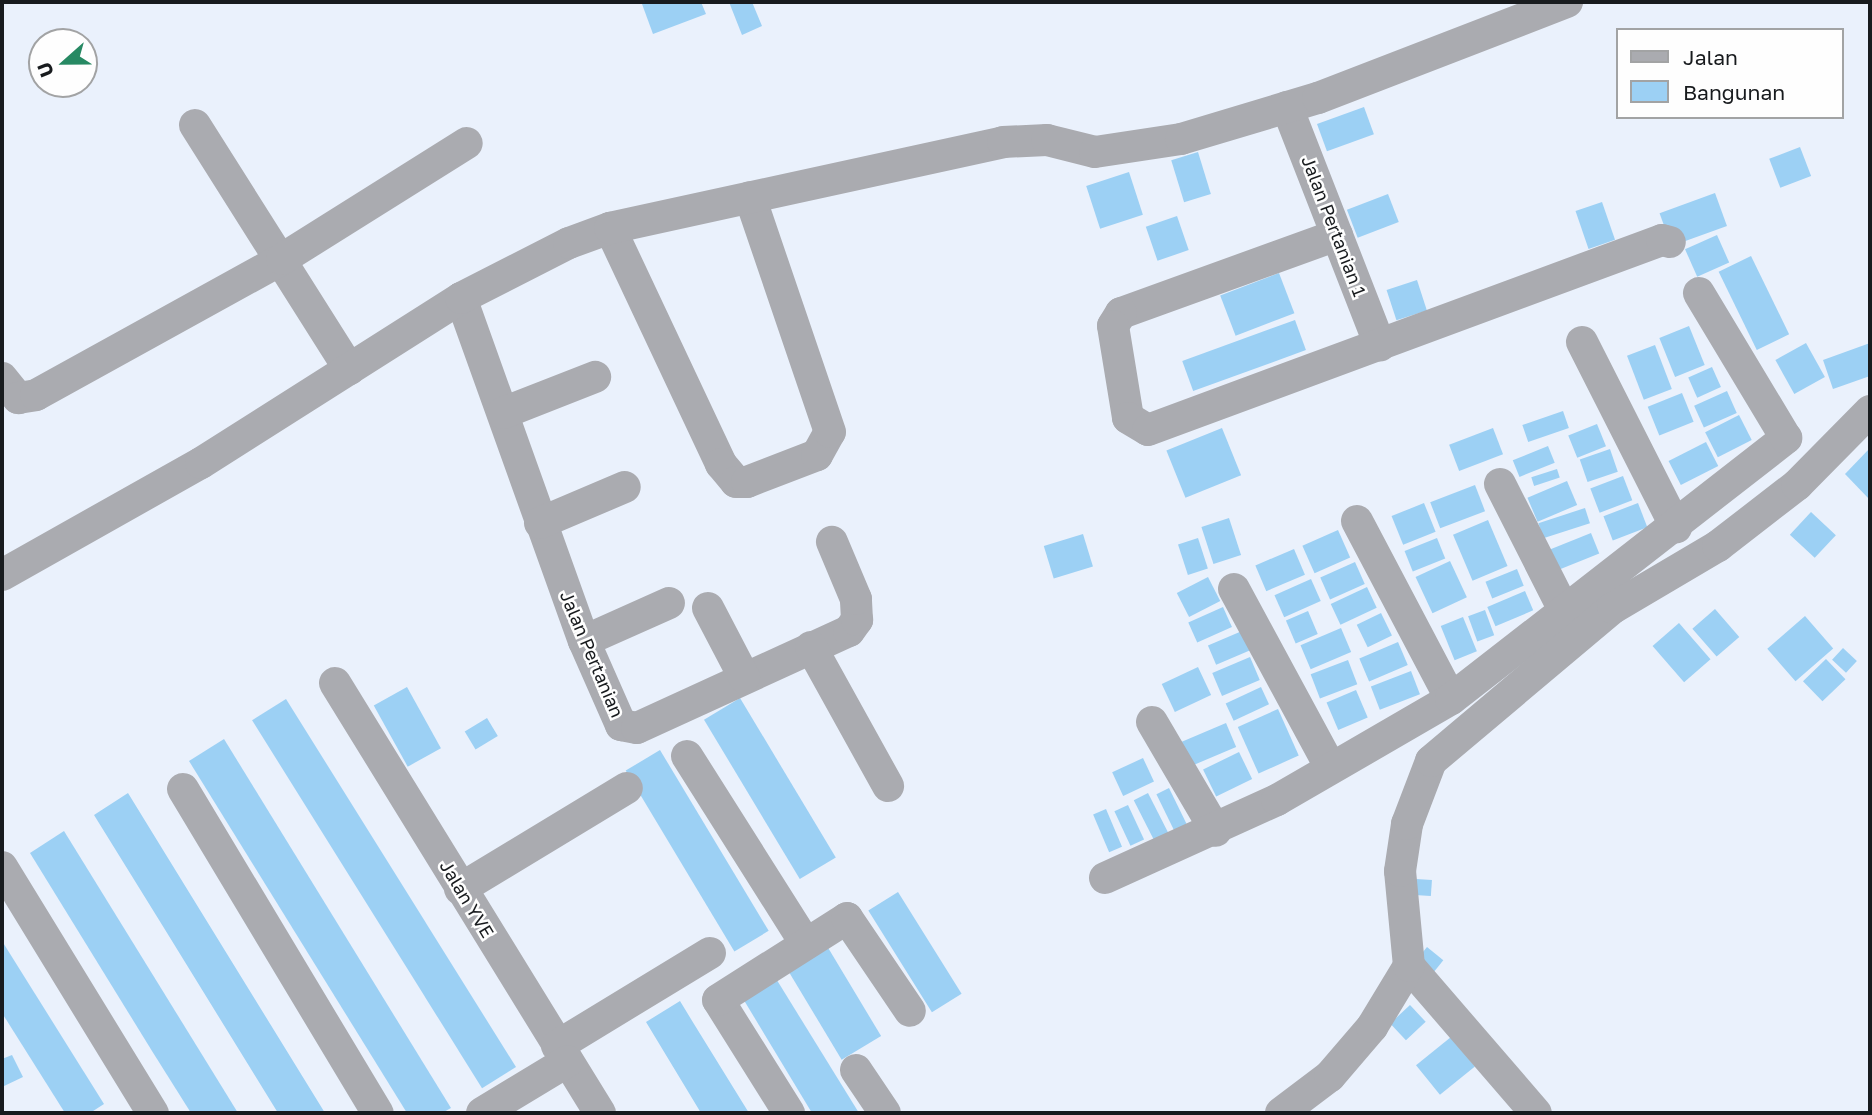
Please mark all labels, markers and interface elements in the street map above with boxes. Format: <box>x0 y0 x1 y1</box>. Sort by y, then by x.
north arrow <box>28 28 98 98</box>
legend <box>1616 28 1844 119</box>
text: Jalan <box>1683 44 1738 70</box>
text: U <box>32 59 58 81</box>
text: Bangunan <box>1683 79 1785 105</box>
street label: Jalan Pertanian 1 <box>1297 153 1371 299</box>
street label: Jalan Pertanian <box>556 587 628 721</box>
street label: Jalan YVE <box>435 856 499 942</box>

